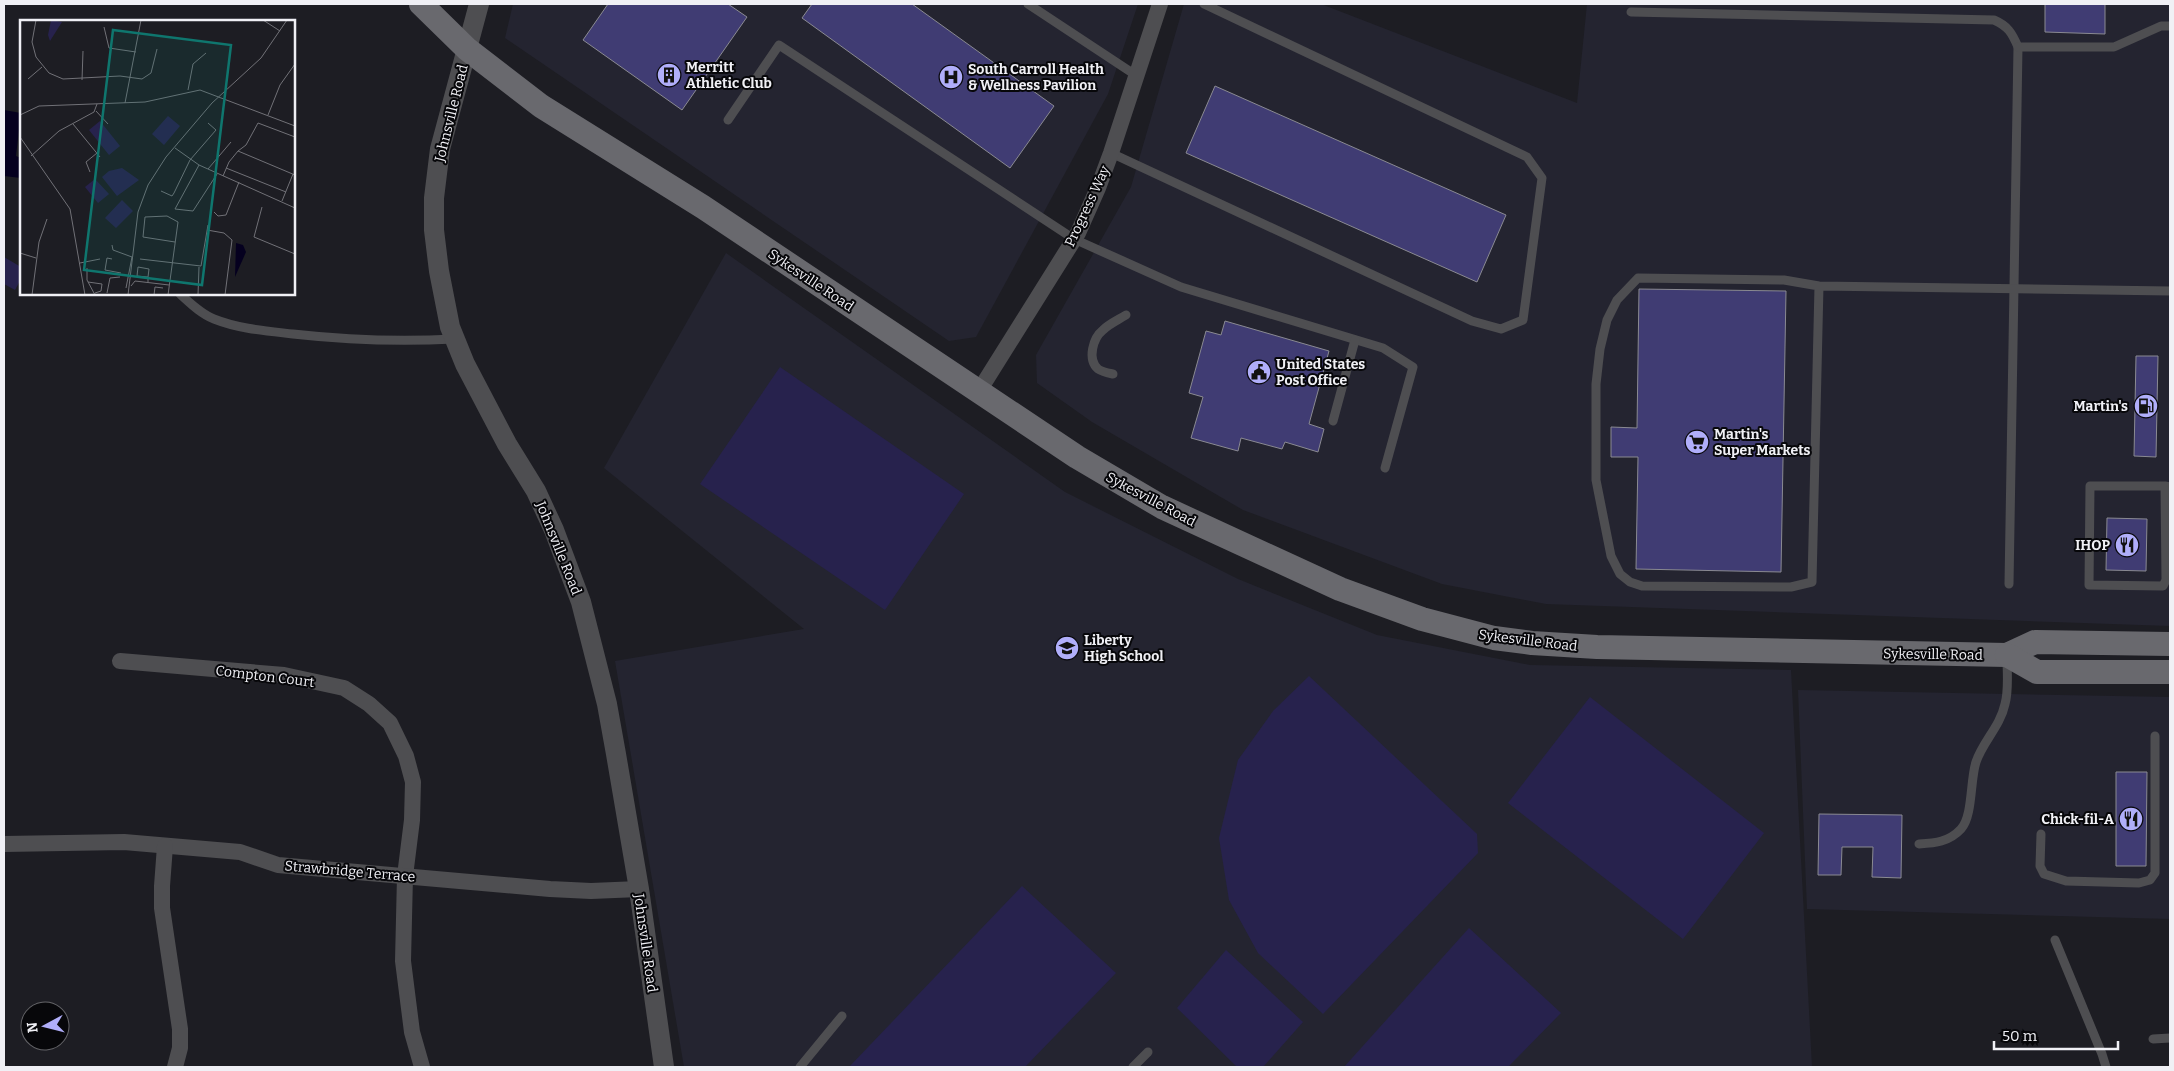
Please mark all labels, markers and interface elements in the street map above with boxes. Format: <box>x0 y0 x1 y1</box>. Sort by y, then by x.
inset map <box>20 20 295 295</box>
place label: Merritt Athletic Club <box>686 59 772 92</box>
place label: South Carroll Health & Wellness Pavilion <box>968 61 1104 94</box>
building icon: Merritt Athletic Club <box>656 62 682 88</box>
street label: Johnsville Road <box>431 63 472 164</box>
hospital icon: South Carroll Health & Wellness Pavilion <box>938 64 964 90</box>
street label: Progress Way <box>1061 163 1114 249</box>
street label: Sykesville Road <box>765 246 857 315</box>
place label: United States Post Office <box>1276 356 1365 389</box>
public building icon: United States Post Office <box>1246 359 1272 385</box>
fuel station icon: Martin's <box>2133 393 2159 419</box>
place label: Martin's <box>2074 398 2128 415</box>
place label: Martin's Super Markets <box>1714 426 1811 459</box>
supermarket icon: Martin's Super Markets <box>1684 429 1710 455</box>
street label: Sykesville Road <box>1103 469 1199 530</box>
street label: Johnsville Road <box>532 498 585 597</box>
restaurant icon: IHOP <box>2114 532 2140 558</box>
place label: IHOP <box>2075 537 2110 554</box>
street label: Sykesville Road <box>1477 626 1578 655</box>
place label: Liberty High School <box>1084 632 1164 665</box>
school or university icon: Liberty High School <box>1054 635 1080 661</box>
street label: Sykesville Road <box>1883 645 1983 664</box>
street label: Compton Court <box>214 662 315 691</box>
restaurant icon: Chick-fil-A <box>2118 806 2144 832</box>
place label: Chick-fil-A <box>2041 811 2114 828</box>
street label: Strawbridge Terrace <box>284 857 416 886</box>
street label: Johnsville Road <box>630 892 661 993</box>
north arrow <box>20 1001 70 1051</box>
scale bar <box>1994 1018 2118 1050</box>
text: N <box>23 1021 42 1034</box>
text: 50 m <box>2002 1027 2038 1045</box>

